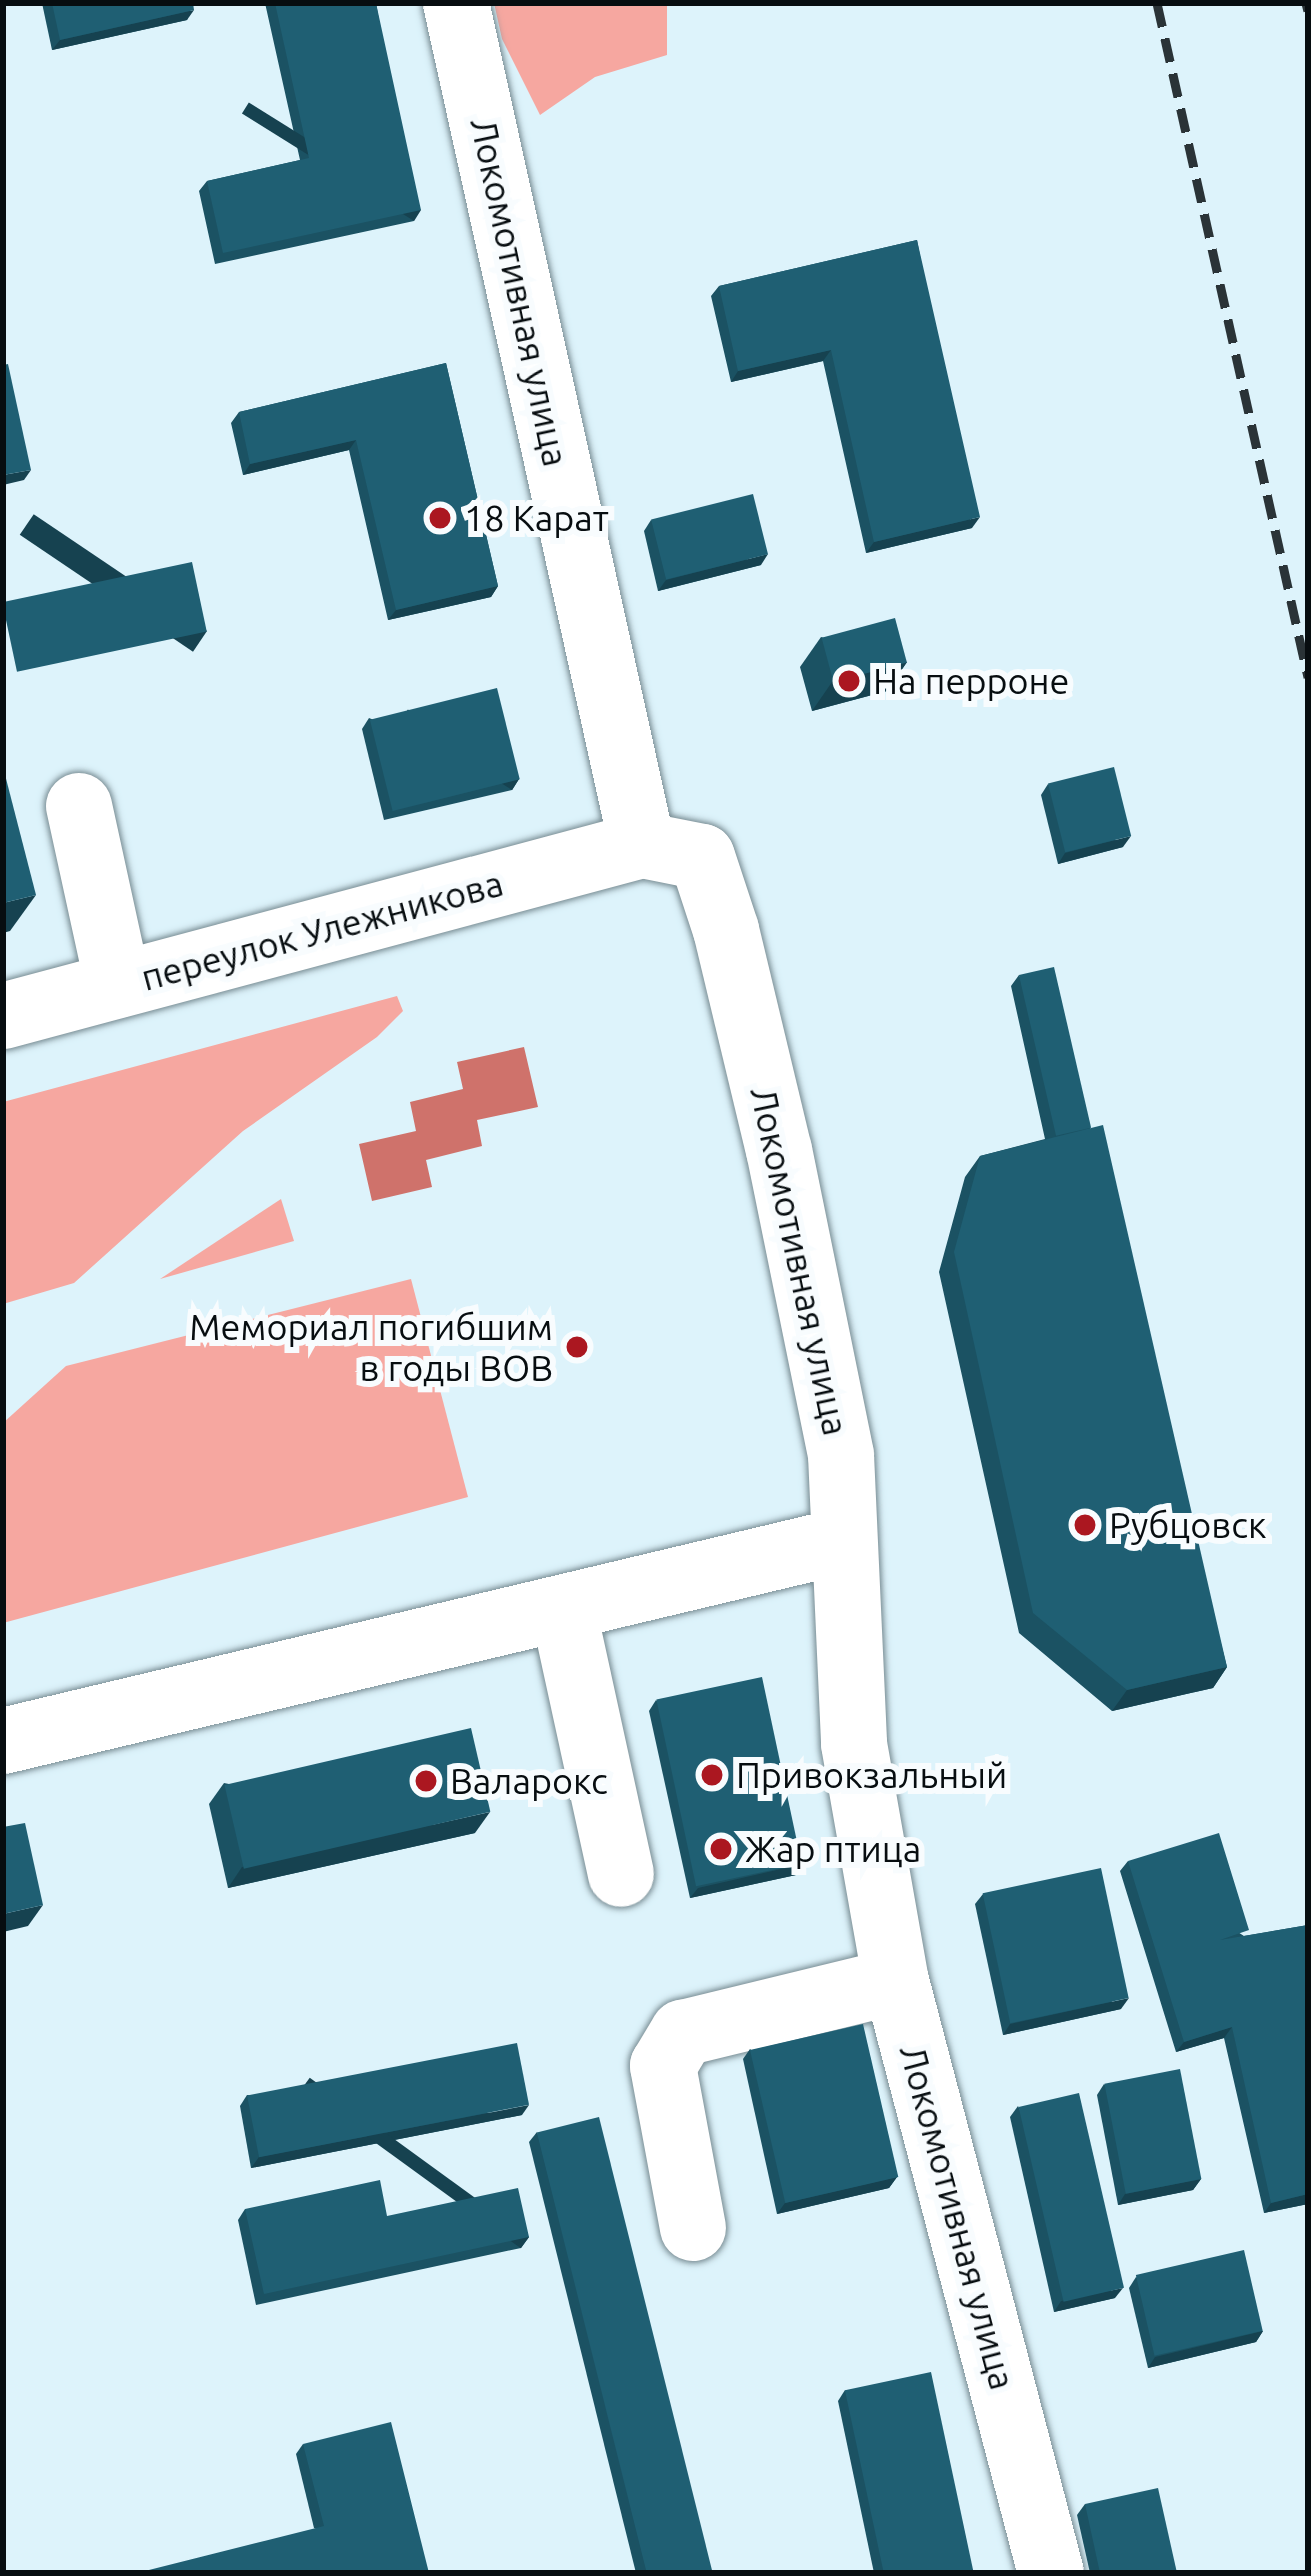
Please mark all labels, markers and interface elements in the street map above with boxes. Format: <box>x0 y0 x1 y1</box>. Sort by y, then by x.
street label: Локомотивная улица <box>462 114 578 470</box>
place label: 18 Карат <box>464 496 609 540</box>
marker: 18 Карат <box>427 505 453 531</box>
place label: На перроне <box>873 659 1069 703</box>
marker: На перроне <box>836 668 862 694</box>
street label: переулок Улежникова <box>136 861 508 999</box>
street label: Локомотивная улица <box>742 1083 858 1439</box>
place label: Мемориал погибшим в годы ВОВ <box>189 1304 553 1389</box>
marker: Мемориал погибшим в годы ВОВ <box>564 1334 590 1360</box>
place label: Рубцовск <box>1109 1503 1266 1547</box>
marker: Рубцовск <box>1072 1512 1098 1538</box>
place label: Привокзальный <box>736 1753 1007 1797</box>
place label: Валарокс <box>450 1759 608 1803</box>
marker: Привокзальный <box>699 1762 725 1788</box>
marker: Валарокс <box>413 1768 439 1794</box>
place label: Жар птица <box>745 1827 921 1871</box>
marker: Жар птица <box>708 1836 734 1862</box>
street label: Локомотивная улица <box>891 2040 1025 2394</box>

